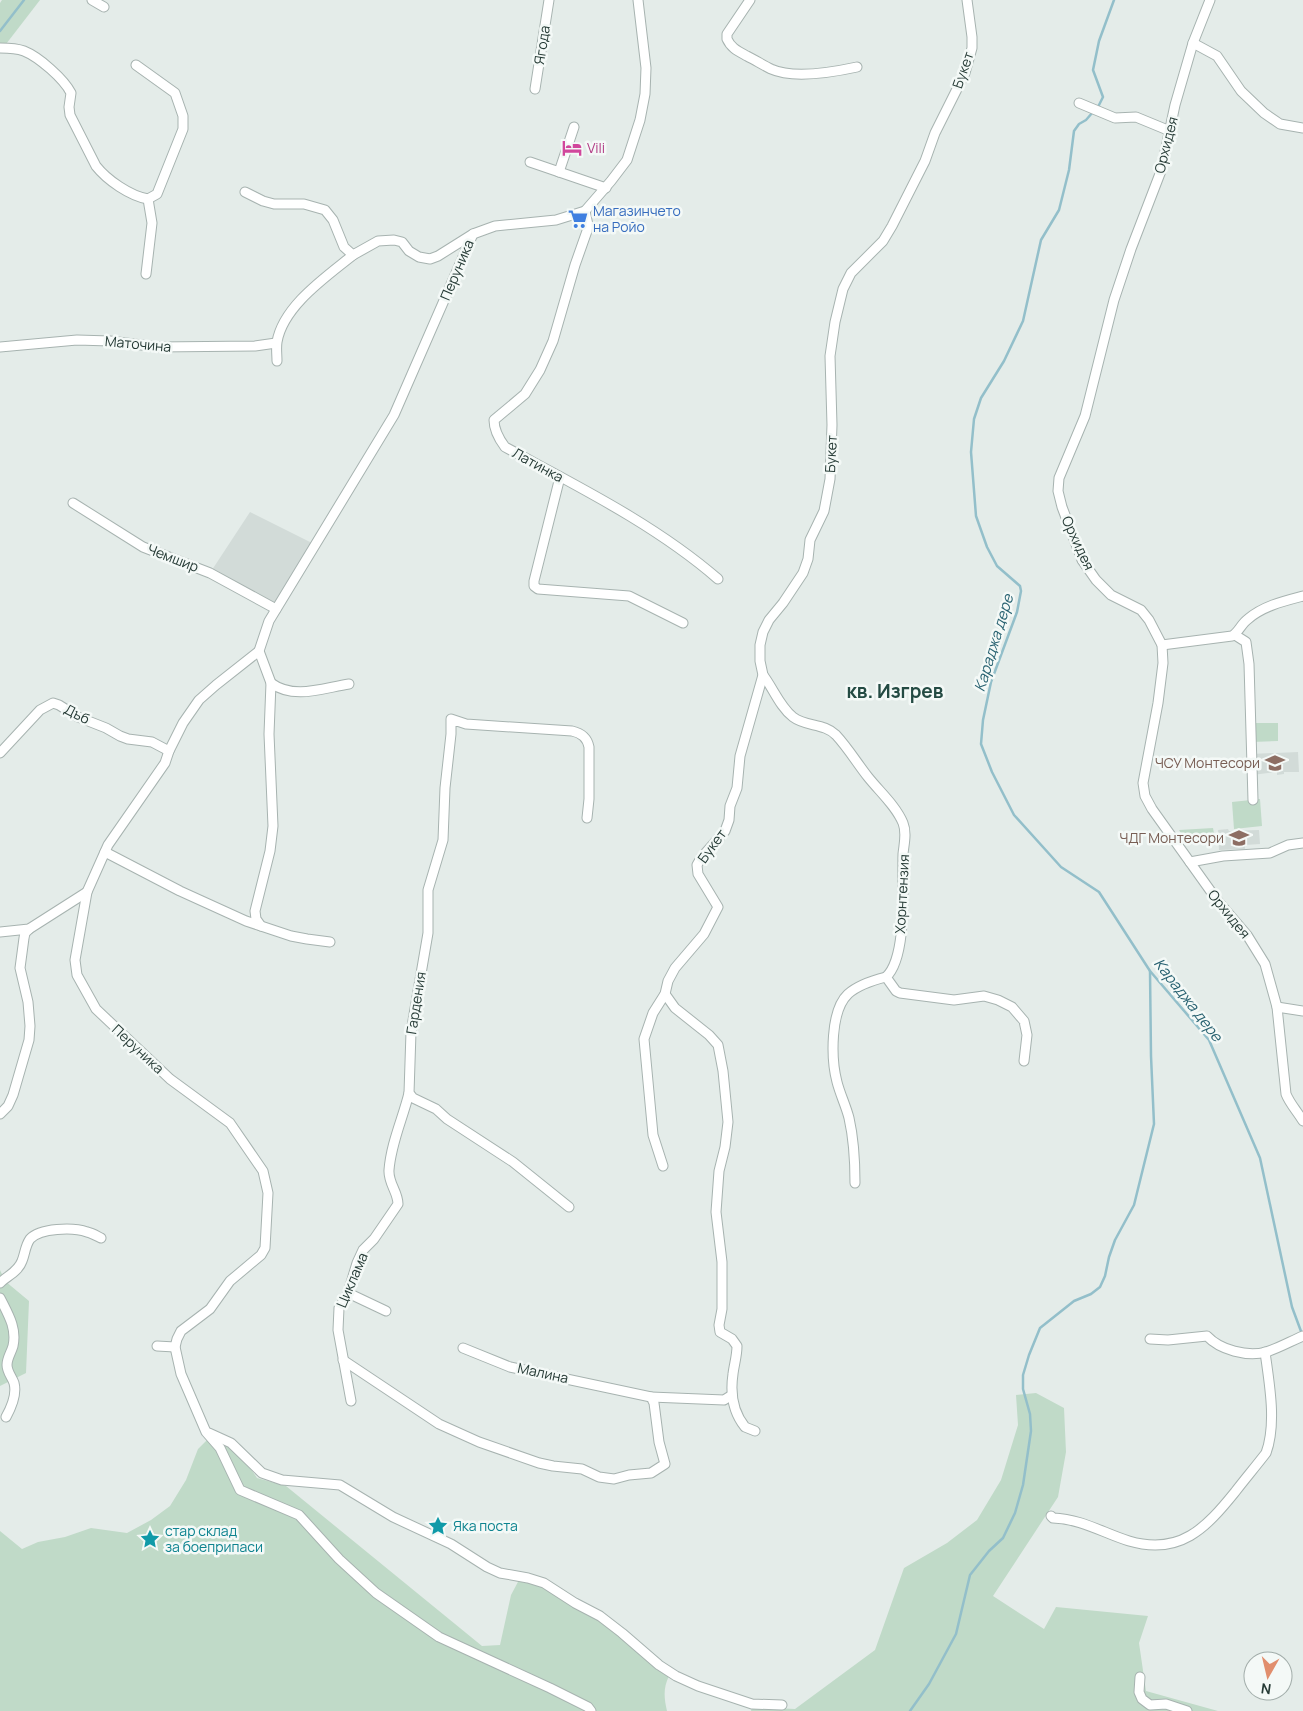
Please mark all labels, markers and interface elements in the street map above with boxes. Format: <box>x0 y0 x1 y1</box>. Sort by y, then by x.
street label: Ягода <box>529 24 554 66</box>
street label: Букет <box>947 49 978 91</box>
street label: Орхидея <box>1149 115 1182 175</box>
hotel icon: Vili <box>561 137 583 159</box>
place label: Vili <box>587 138 605 157</box>
place label: Магазинчето на Ройо <box>593 201 681 236</box>
supermarket icon: Магазинчето на Ройо <box>567 208 589 230</box>
street label: Перуника <box>435 237 478 303</box>
street label: Маточина <box>104 331 172 356</box>
street label: Букет <box>820 435 841 473</box>
street label: Латинка <box>509 443 567 486</box>
street label: Орхидея <box>1058 513 1099 573</box>
street label: Чемшир <box>145 539 202 576</box>
water label: Караджа дере <box>969 591 1019 694</box>
district label: кв. Изгрев <box>847 678 944 704</box>
street label: Дъб <box>61 699 93 728</box>
school or university icon: ЧСУ Монтесори <box>1264 752 1286 774</box>
place label: ЧСУ Монтесори <box>1155 753 1260 772</box>
street label: Букет <box>693 825 730 867</box>
school or university icon: ЧДГ Монтесори <box>1228 827 1250 849</box>
place label: ЧДГ Монтесори <box>1119 828 1224 847</box>
street label: Хорнтензия <box>890 854 913 934</box>
street label: Орхидея <box>1204 885 1255 942</box>
water label: Караджа дере <box>1149 954 1228 1047</box>
street label: Гардения <box>401 970 430 1036</box>
street label: Перуника <box>108 1020 168 1077</box>
street label: Циклама <box>331 1249 372 1310</box>
street label: Малина <box>516 1358 570 1387</box>
place icon: Яка поста <box>427 1515 449 1537</box>
place label: Яка поста <box>453 1516 518 1535</box>
place label: стар склад за боеприпаси <box>165 1521 263 1556</box>
place icon: стар склад за боеприпаси <box>139 1528 161 1550</box>
north arrow <box>1243 1651 1293 1701</box>
text: N <box>1260 1679 1272 1699</box>

